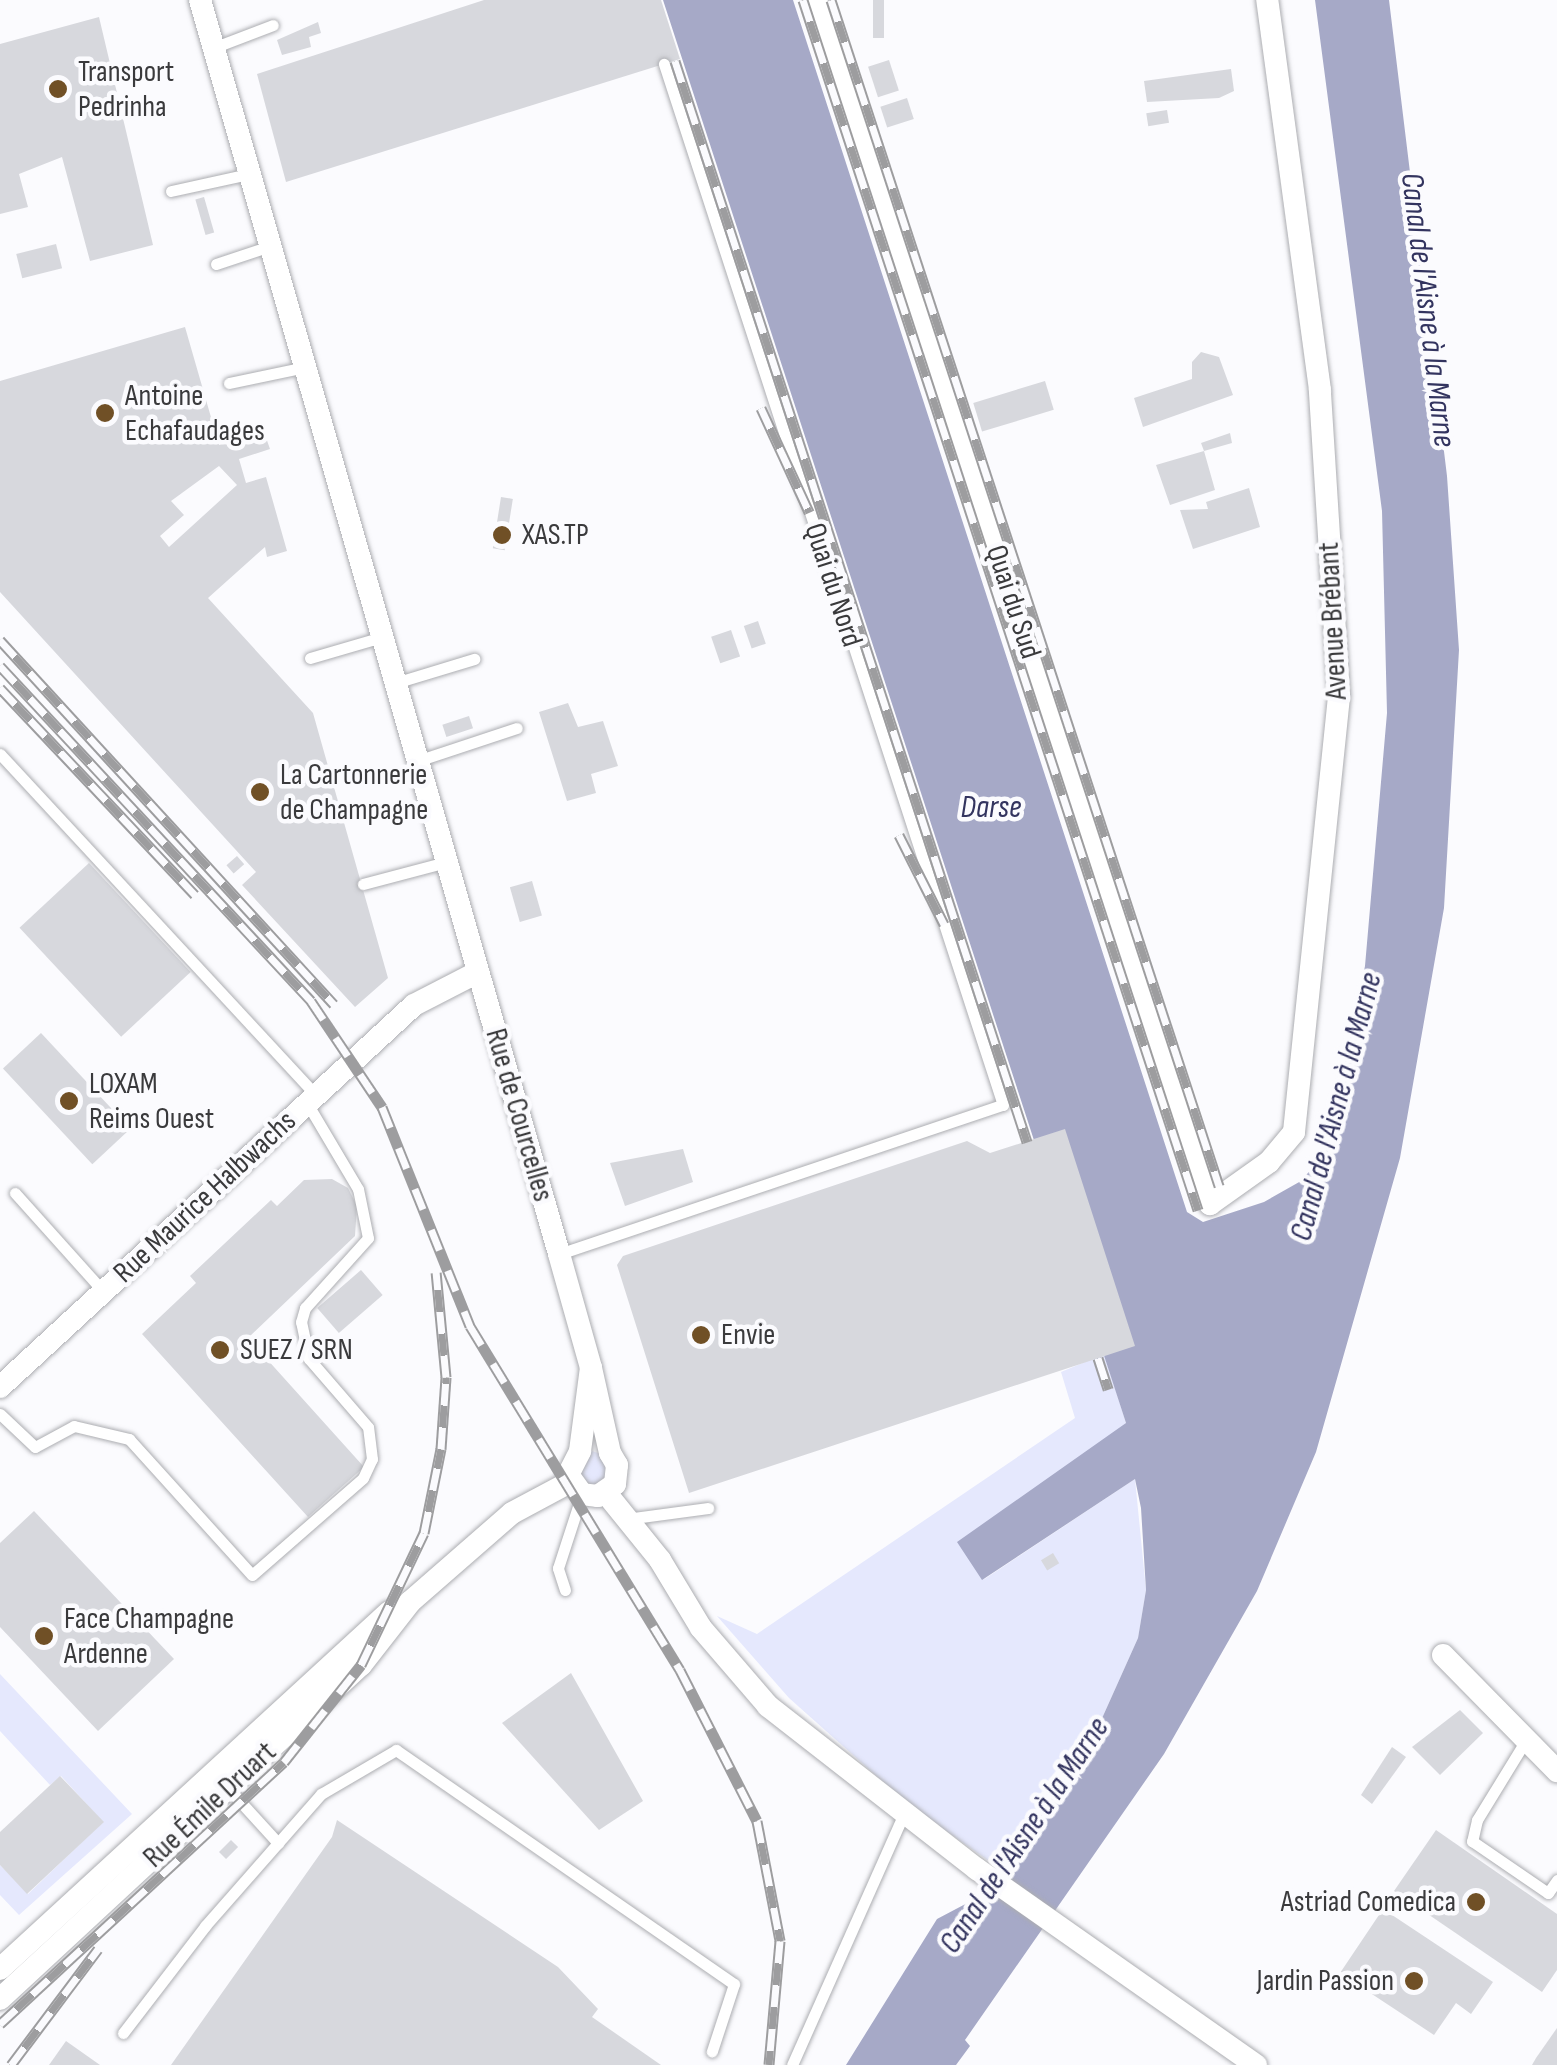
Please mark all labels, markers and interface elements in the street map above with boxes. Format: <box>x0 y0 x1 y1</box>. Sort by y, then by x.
place label: Transport Pedrinha <box>78 54 174 124</box>
marker: Transport Pedrinha <box>47 78 69 100</box>
water label: Canal de l'Aisne à la Marne <box>1391 171 1463 449</box>
place label: Antoine Echafaudages <box>125 378 265 448</box>
marker: Antoine Echafaudages <box>94 402 116 424</box>
place label: XAS.TP <box>522 517 589 553</box>
street label: Quai du Nord <box>796 519 870 651</box>
marker: XAS.TP <box>491 524 513 546</box>
street label: Quai du Sud <box>978 541 1048 663</box>
street label: Avenue Brébant <box>1311 541 1355 701</box>
place label: La Cartonnerie de Champagne <box>280 757 428 828</box>
marker: La Cartonnerie de Champagne <box>249 781 271 803</box>
water label: Darse <box>961 789 1021 827</box>
water label: Canal de l'Aisne à la Marne <box>1283 969 1391 1245</box>
street label: Rue de Courcelles <box>477 1025 561 1205</box>
place label: LOXAM Reims Ouest <box>89 1066 214 1136</box>
marker: LOXAM Reims Ouest <box>58 1090 80 1112</box>
street label: Rue Maurice Halbwachs <box>106 1103 304 1291</box>
place label: Envie <box>721 1317 775 1353</box>
marker: Envie <box>690 1324 712 1346</box>
place label: SUEZ / SRN <box>240 1332 353 1368</box>
marker: SUEZ / SRN <box>209 1339 231 1361</box>
place label: Face Champagne Ardenne <box>64 1601 234 1672</box>
marker: Face Champagne Ardenne <box>33 1625 55 1647</box>
water label: Canal de l'Aisne à la Marne <box>932 1711 1118 1961</box>
street label: Rue Émile Druart <box>136 1734 284 1876</box>
place label: Astriad Comedica <box>1281 1884 1456 1920</box>
marker: Astriad Comedica <box>1465 1891 1487 1913</box>
place label: Jardin Passion <box>1257 1963 1394 1999</box>
marker: Jardin Passion <box>1403 1970 1425 1992</box>

